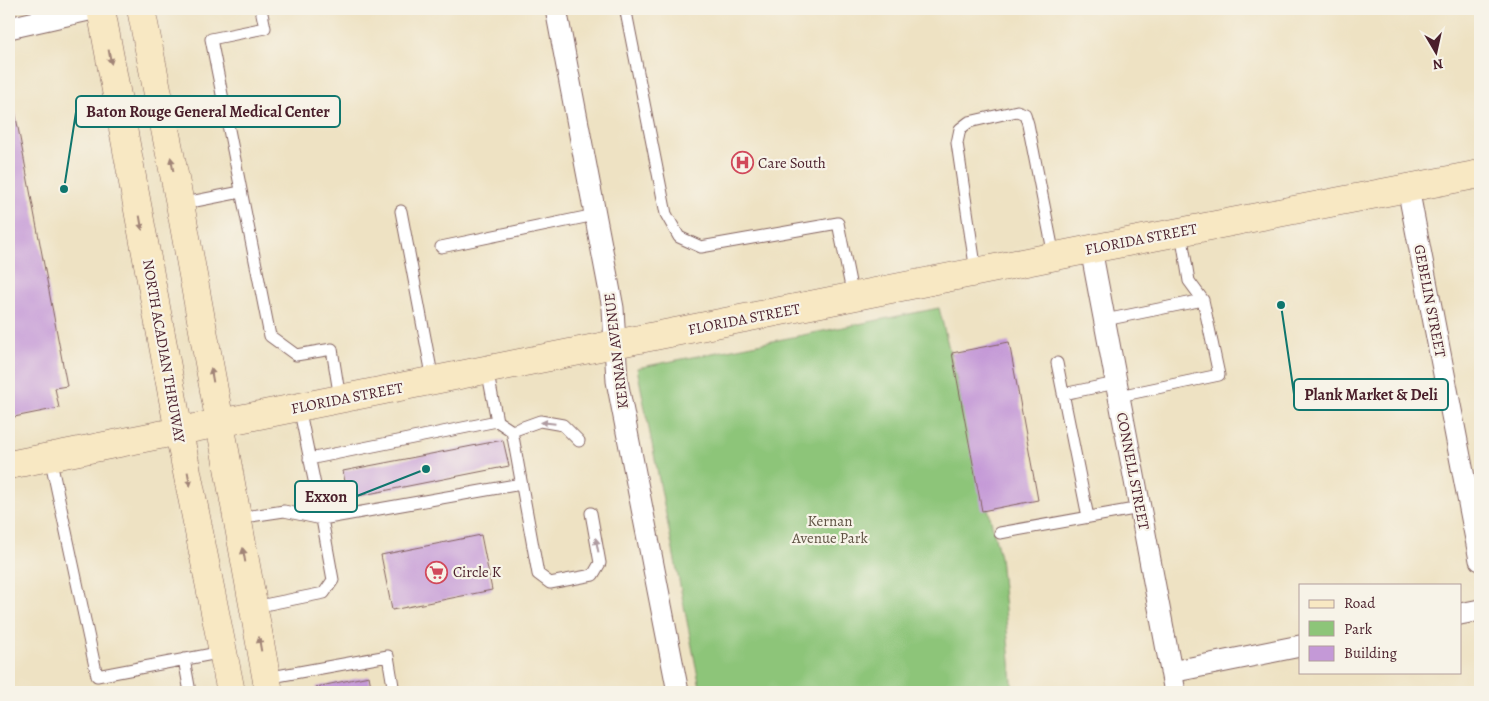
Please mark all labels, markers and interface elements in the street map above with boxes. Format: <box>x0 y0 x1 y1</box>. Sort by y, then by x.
north arrow <box>1412 28 1462 78</box>
one-way arrow <box>106 49 114 64</box>
text: N <box>1431 54 1444 75</box>
callout: Baton Rouge General Medical Center <box>76 96 340 127</box>
text: Baton Rouge General Medical Center <box>86 101 330 123</box>
hospital icon: Care South <box>730 151 754 175</box>
place label: Care South <box>758 153 826 173</box>
one-way arrow <box>168 156 176 171</box>
one-way arrow <box>137 215 145 231</box>
street label: FLORIDA STREET <box>1083 218 1199 260</box>
street label: GEBELIN STREET <box>1409 243 1451 360</box>
street label: NORTH ACADIAN THRUWAY <box>138 258 190 445</box>
street label: KERNAN AVENUE <box>599 292 633 410</box>
street label: FLORIDA STREET <box>686 298 802 340</box>
one-way arrow <box>207 367 215 383</box>
street label: FLORIDA STREET <box>289 377 405 419</box>
callout: Plank Market & Deli <box>1294 379 1448 410</box>
text: Plank Market & Deli <box>1304 384 1438 406</box>
street label: CONNELL STREET <box>1112 411 1154 532</box>
one-way arrow <box>540 419 556 427</box>
one-way arrow <box>185 472 193 488</box>
callout: Exxon <box>295 481 357 512</box>
text: Exxon <box>305 486 347 508</box>
park label: Kernan Avenue Park <box>791 511 868 548</box>
one-way arrow <box>593 537 601 553</box>
one-way arrow <box>240 546 248 562</box>
supermarket icon: Circle K <box>425 560 449 584</box>
place label: Circle K <box>453 562 502 582</box>
legend <box>1299 584 1462 674</box>
text: Road <box>1344 593 1376 613</box>
text: Park <box>1344 619 1373 639</box>
one-way arrow <box>256 636 264 652</box>
text: Building <box>1344 643 1397 663</box>

